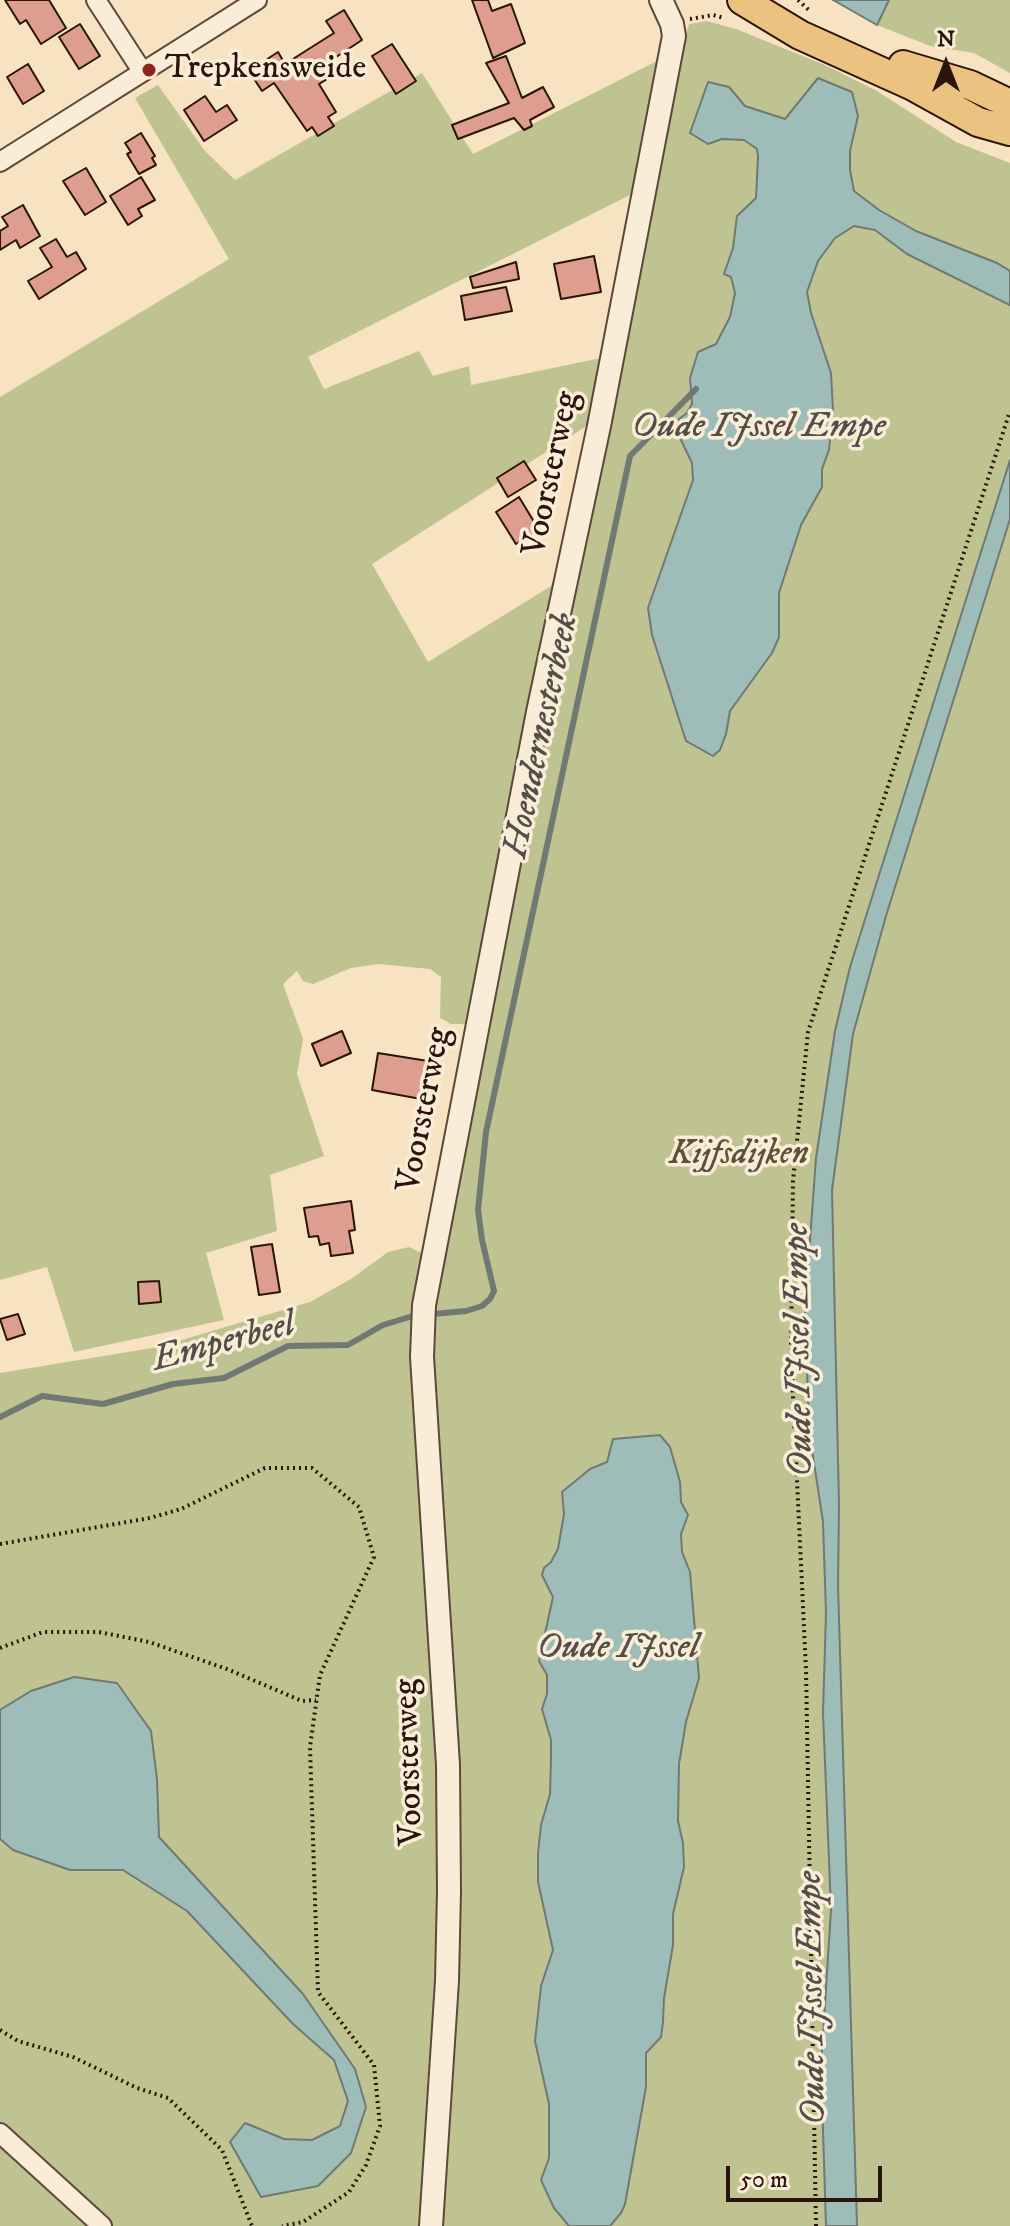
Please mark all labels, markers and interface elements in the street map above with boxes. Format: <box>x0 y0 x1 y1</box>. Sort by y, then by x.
north arrow <box>906 24 986 104</box>
text: N <box>937 26 955 53</box>
place label: Trepkensweide <box>165 50 366 90</box>
marker: Trepkensweide <box>140 61 158 79</box>
street label: Voorsterweg <box>516 388 590 560</box>
water label: Oude IJssel Empe <box>632 407 886 451</box>
water label: Hoendernesterbeek <box>496 610 590 862</box>
street label: Voorsterweg <box>390 1024 462 1196</box>
park label: Kijfsdijken <box>669 1136 809 1176</box>
water label: Oude IJssel Empe <box>777 1223 825 1477</box>
water label: Emperbeel <box>148 1304 300 1384</box>
water label: Oude IJssel <box>537 1628 699 1672</box>
street label: Voorsterweg <box>388 1678 434 1846</box>
water label: Oude IJssel Empe <box>790 1871 838 2125</box>
scale bar <box>730 2150 886 2200</box>
text: 50 m <box>740 2165 788 2195</box>

